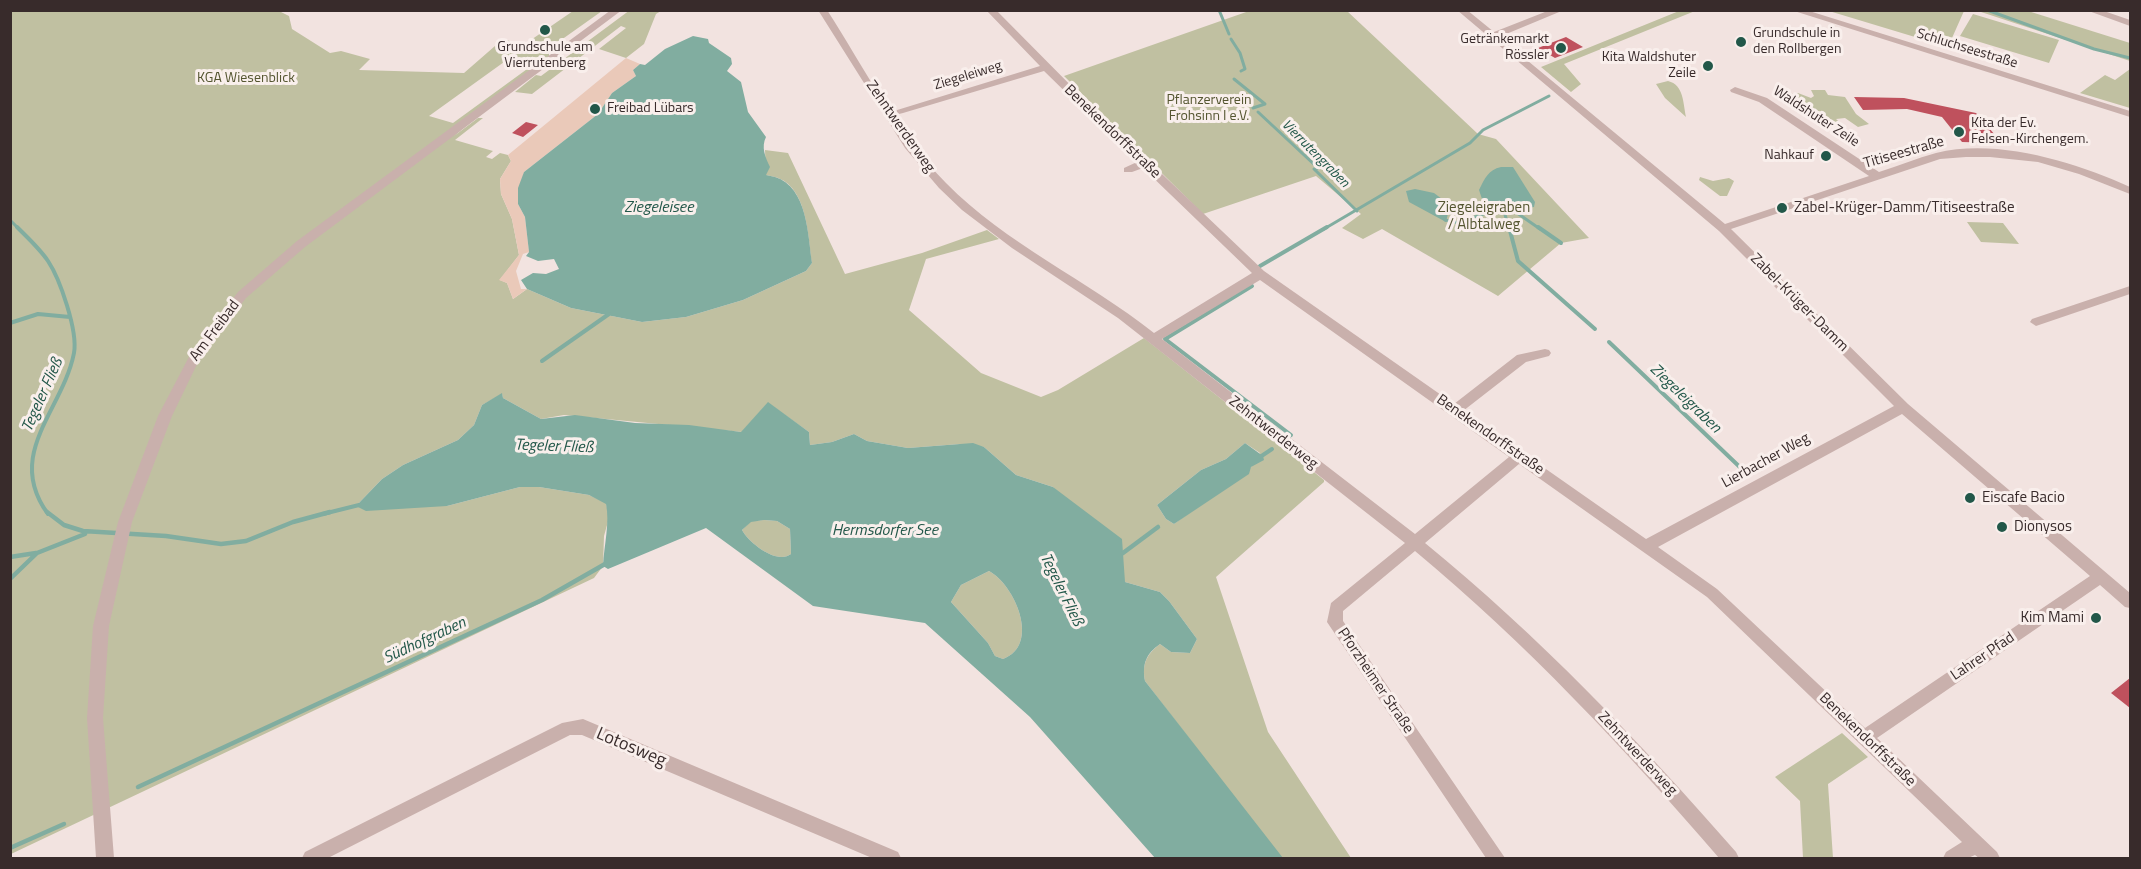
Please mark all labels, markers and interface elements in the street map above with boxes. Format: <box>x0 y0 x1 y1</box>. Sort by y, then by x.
marker: Grundschule am Vierrutenberg <box>538 23 552 37</box>
place label: Grundschule in den Rollbergen <box>1753 26 1841 58</box>
street label: Schluchseestraße <box>1915 26 2019 72</box>
place label: Getränkemarkt Rössler <box>1460 32 1549 64</box>
marker: Grundschule in den Rollbergen <box>1734 35 1748 49</box>
place label: Grundschule am Vierrutenberg <box>497 40 593 72</box>
marker: Getränkemarkt Rössler <box>1554 41 1568 55</box>
place label: Kita Waldshuter Zeile <box>1602 50 1696 82</box>
street label: Ziegeleiweg <box>932 58 1004 94</box>
marker: Kita Waldshuter Zeile <box>1701 59 1715 73</box>
park label: KGA Wiesenblick <box>197 71 295 87</box>
street label: Zehntwerderweg <box>862 78 938 176</box>
street label: Benekendorffstraße <box>1060 81 1164 183</box>
street label: Waldshuter Zeile <box>1770 83 1862 151</box>
park label: Pflanzerverein Frohsinn I e.V. <box>1167 93 1251 125</box>
place label: Freibad Lübars <box>607 101 694 117</box>
marker: Freibad Lübars <box>588 102 602 116</box>
place label: Kita der Ev. Felsen-Kirchengem. <box>1971 116 2089 148</box>
water label: Vierrutengraben <box>1278 117 1352 191</box>
marker: Kita der Ev. Felsen-Kirchengem. <box>1952 125 1966 139</box>
street label: Titiseestraße <box>1862 133 1946 173</box>
place label: Nahkauf <box>1764 148 1814 164</box>
marker: Nahkauf <box>1819 149 1833 163</box>
water label: Ziegeleisee <box>624 198 694 218</box>
park label: Ziegeleigraben / Albtalweg <box>1438 199 1530 234</box>
place label: Zabel-Krüger-Damm/Titiseestraße <box>1794 199 2014 217</box>
marker: Zabel-Krüger-Damm/Titiseestraße <box>1775 201 1789 215</box>
street label: Zabel-Krüger-Damm <box>1746 250 1852 356</box>
street label: Am Freibad <box>186 297 244 365</box>
water label: Tegeler Fließ <box>18 355 68 435</box>
water label: Ziegeleigraben <box>1645 360 1725 438</box>
street label: Benekendorffstraße <box>1433 391 1547 479</box>
street label: Zehntwerderweg <box>1225 393 1321 473</box>
street label: Lierbacher Weg <box>1719 429 1813 493</box>
water label: Tegeler Fließ <box>514 436 594 458</box>
place label: Eiscafe Bacio <box>1982 489 2065 507</box>
marker: Eiscafe Bacio <box>1963 491 1977 505</box>
place label: Dionysos <box>2014 518 2072 536</box>
marker: Dionysos <box>1995 520 2009 534</box>
water label: Hermsdorfer See <box>832 521 938 541</box>
water label: Tegeler Fließ <box>1035 551 1087 629</box>
place label: Kim Mami <box>2020 609 2084 627</box>
marker: Kim Mami <box>2089 611 2103 625</box>
water label: Südhofgraben <box>381 614 469 668</box>
street label: Pforzheimer Straße <box>1333 625 1417 737</box>
street label: Lahrer Pfad <box>1948 629 2018 685</box>
street label: Benekendorffstraße <box>1815 689 1919 791</box>
street label: Zehntwerderweg <box>1594 708 1680 800</box>
street label: Lotosweg <box>593 724 669 772</box>

